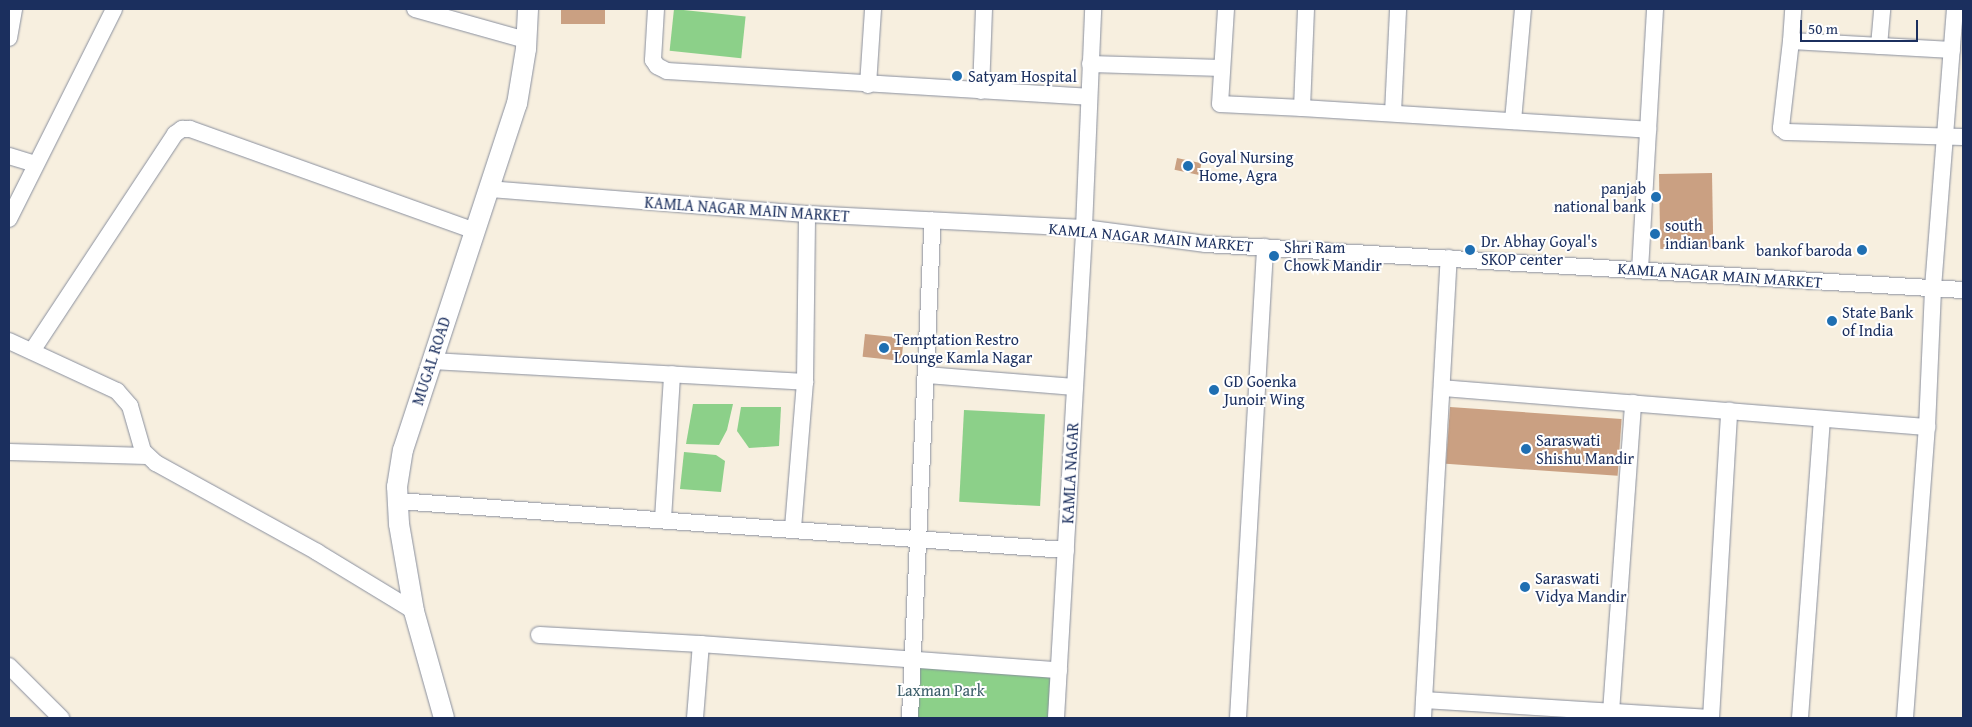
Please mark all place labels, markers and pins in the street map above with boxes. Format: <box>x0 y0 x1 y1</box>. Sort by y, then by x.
place label: Satyam Hospital <box>968 66 1077 86</box>
marker: Satyam Hospital <box>950 69 964 83</box>
place label: Goyal Nursing Home, Agra <box>1199 147 1293 185</box>
marker: Goyal Nursing Home, Agra <box>1181 159 1195 173</box>
place label: panjab national bank <box>1554 178 1646 216</box>
marker: panjab national bank <box>1650 191 1662 203</box>
place label: south indian bank <box>1665 215 1745 253</box>
marker: south indian bank <box>1649 228 1661 240</box>
place label: Dr. Abhay Goyal's SKOP center <box>1481 231 1597 269</box>
place label: Shri Ram Chowk Mandir <box>1284 237 1382 275</box>
place label: bankof baroda <box>1756 240 1852 260</box>
marker: Dr. Abhay Goyal's SKOP center <box>1463 243 1477 257</box>
marker: bankof baroda <box>1856 244 1868 256</box>
marker: Shri Ram Chowk Mandir <box>1268 250 1280 262</box>
place label: State Bank of India <box>1842 302 1913 340</box>
marker: State Bank of India <box>1826 315 1838 327</box>
place label: Temptation Restro Lounge Kamla Nagar <box>894 329 1032 367</box>
marker: Temptation Restro Lounge Kamla Nagar <box>878 342 890 354</box>
place label: GD Goenka Junoir Wing <box>1224 371 1304 409</box>
marker: GD Goenka Junoir Wing <box>1208 384 1220 396</box>
place label: Saraswati Shishu Mandir <box>1536 430 1634 468</box>
marker: Saraswati Shishu Mandir <box>1520 443 1532 455</box>
place label: Saraswati Vidya Mandir <box>1535 568 1627 606</box>
marker: Saraswati Vidya Mandir <box>1519 581 1531 593</box>

